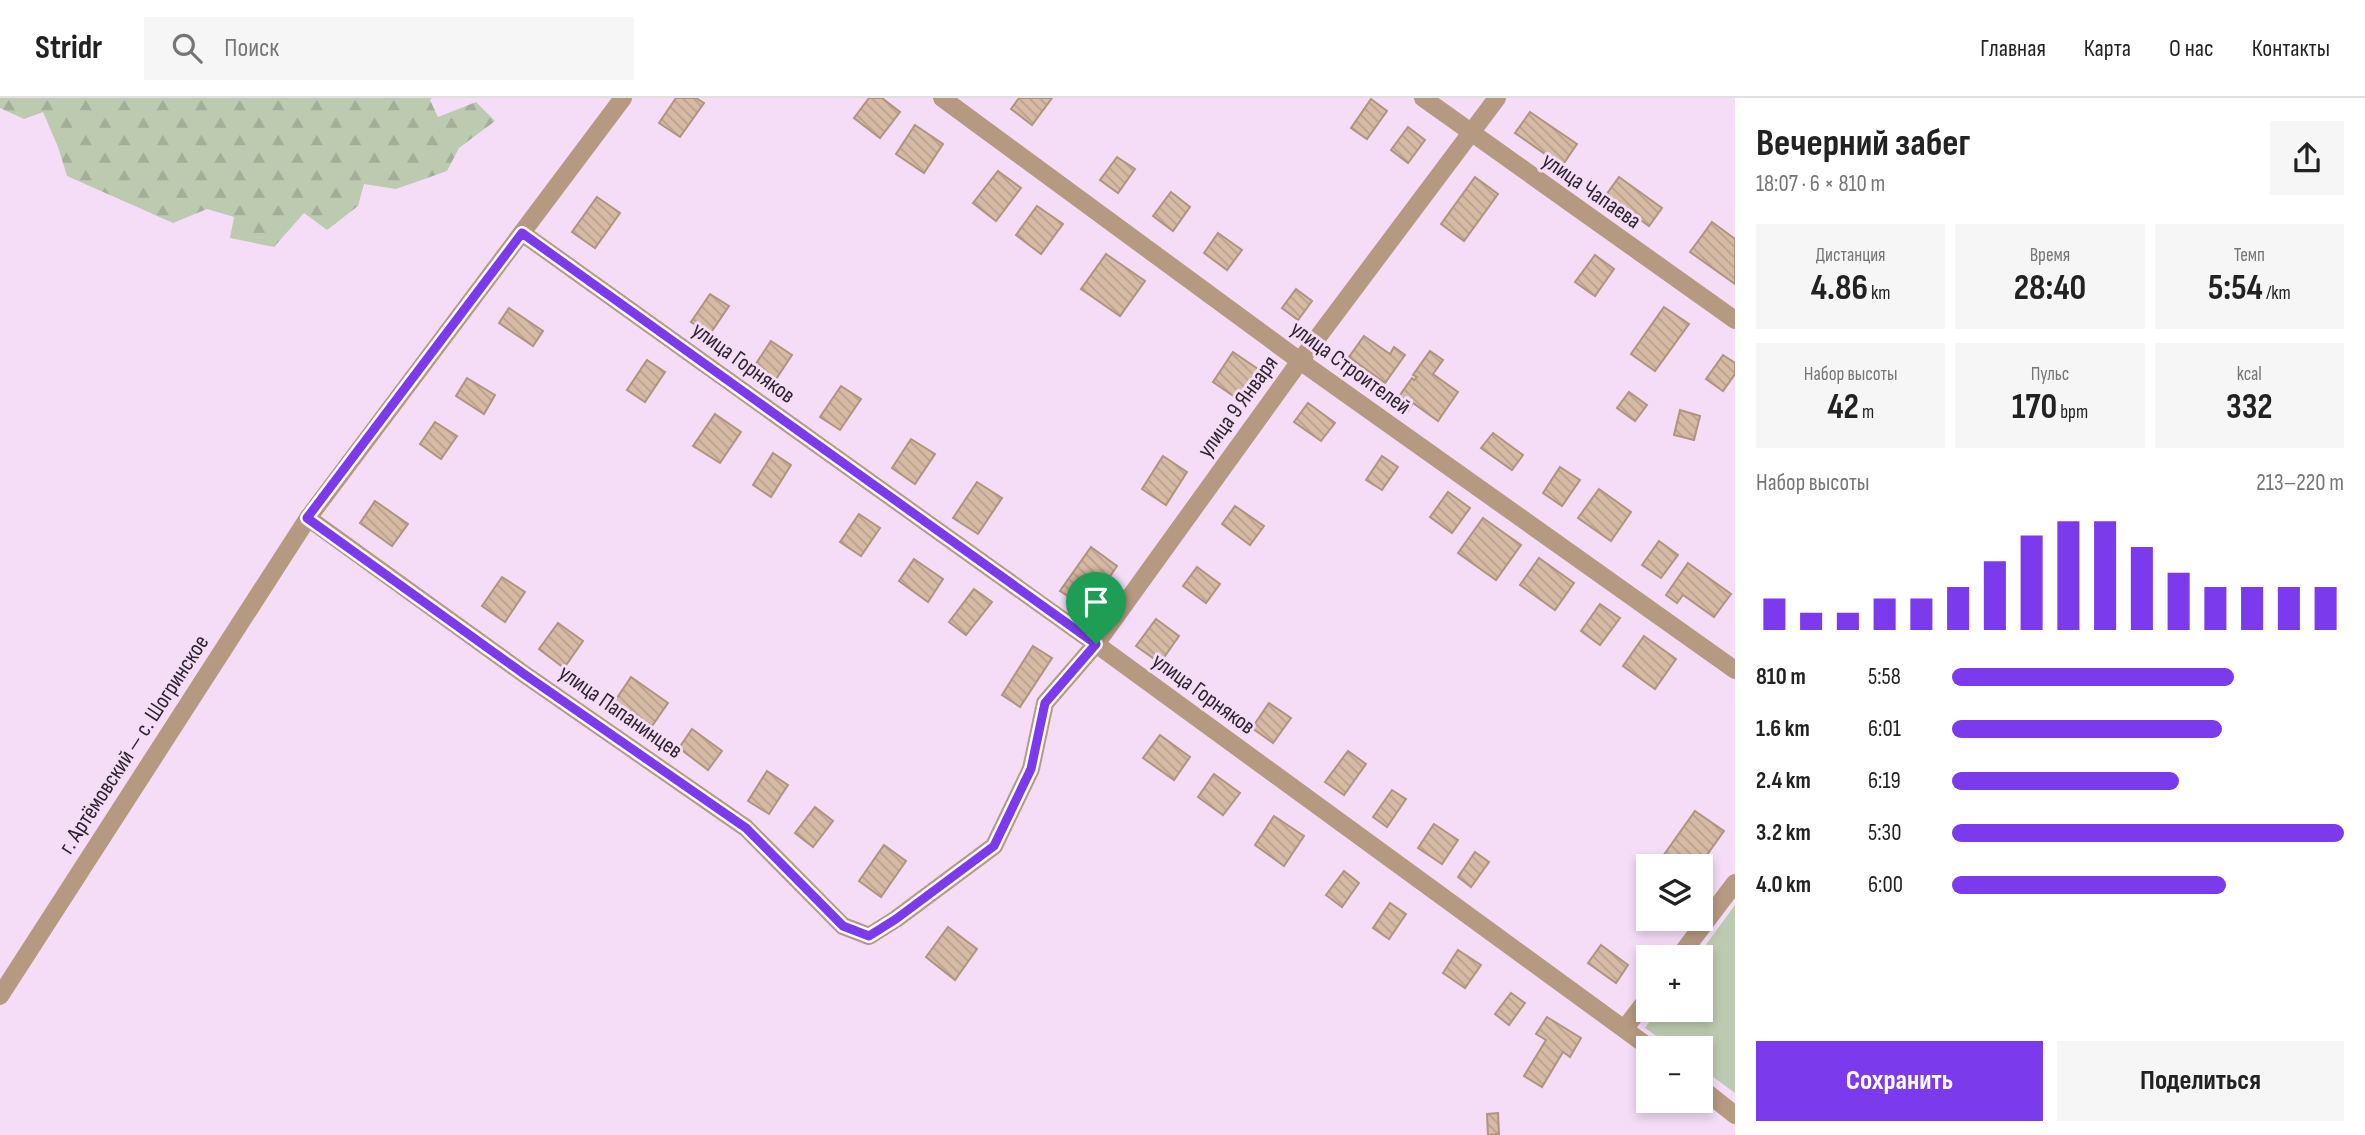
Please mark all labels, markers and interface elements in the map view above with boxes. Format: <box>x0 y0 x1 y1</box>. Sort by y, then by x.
search box <box>144 17 634 80</box>
text: Stridr <box>35 28 102 68</box>
icon: search <box>168 29 206 67</box>
text: Поиск <box>224 33 279 64</box>
text: Главная <box>1980 34 2046 63</box>
text: Карта <box>2084 34 2131 63</box>
text: О нас <box>2169 34 2214 63</box>
text: Контакты <box>2252 34 2330 63</box>
text: Вечерний забег <box>1756 121 1970 166</box>
button: share <box>2270 121 2344 195</box>
street label: улица Чапаева <box>1536 147 1646 235</box>
text: 18:07 · 6 × 810 m <box>1756 170 1885 198</box>
text: Дистанция <box>1816 244 1886 267</box>
text: Время <box>2030 244 2070 267</box>
text: Темп <box>2234 244 2265 267</box>
text: 4.86 <box>1811 267 1868 310</box>
text: 28:40 <box>2014 267 2086 310</box>
text: 5:54 <box>2208 267 2263 310</box>
text: km <box>1868 282 1890 305</box>
text: /km <box>2263 282 2291 305</box>
street label: улица Строителей <box>1285 315 1416 421</box>
street label: улица Горняков <box>686 316 800 410</box>
street label: улица 9 Января <box>1191 350 1284 463</box>
text: Набор высоты <box>1804 363 1898 386</box>
text: Пульс <box>2031 363 2069 386</box>
text: kcal <box>2237 363 2262 386</box>
text: 42 <box>1827 386 1859 429</box>
text: 170 <box>2012 386 2057 429</box>
text: 332 <box>2226 386 2273 429</box>
text: m <box>1859 401 1874 424</box>
text: bpm <box>2057 401 2088 424</box>
text: Набор высоты <box>1756 469 1869 497</box>
text: 213–220 m <box>2256 469 2344 497</box>
pin <box>1066 572 1126 644</box>
icon: arrive <box>1077 583 1115 621</box>
street label: г. Артёмовский — с. Шогринское <box>53 630 215 859</box>
street label: улица Горняков <box>1146 647 1260 741</box>
street label: улица Папанинцев <box>553 659 688 765</box>
text: 810 m <box>1756 663 1806 691</box>
text: 5:58 <box>1868 663 1901 691</box>
text: 1.6 km <box>1756 715 1810 743</box>
text: 6:01 <box>1868 715 1901 743</box>
text: 2.4 km <box>1756 767 1811 795</box>
text: 6:19 <box>1868 767 1901 795</box>
text: 3.2 km <box>1756 819 1811 847</box>
text: 5:30 <box>1868 819 1901 847</box>
map controls <box>1636 854 1713 1113</box>
button: layers <box>1636 854 1713 931</box>
text: 4.0 km <box>1756 871 1811 899</box>
text: 6:00 <box>1868 871 1903 899</box>
button: + <box>1636 945 1713 1022</box>
button: − <box>1636 1036 1713 1113</box>
button: Сохранить <box>1756 1041 2043 1121</box>
button: Поделиться <box>2057 1041 2344 1121</box>

